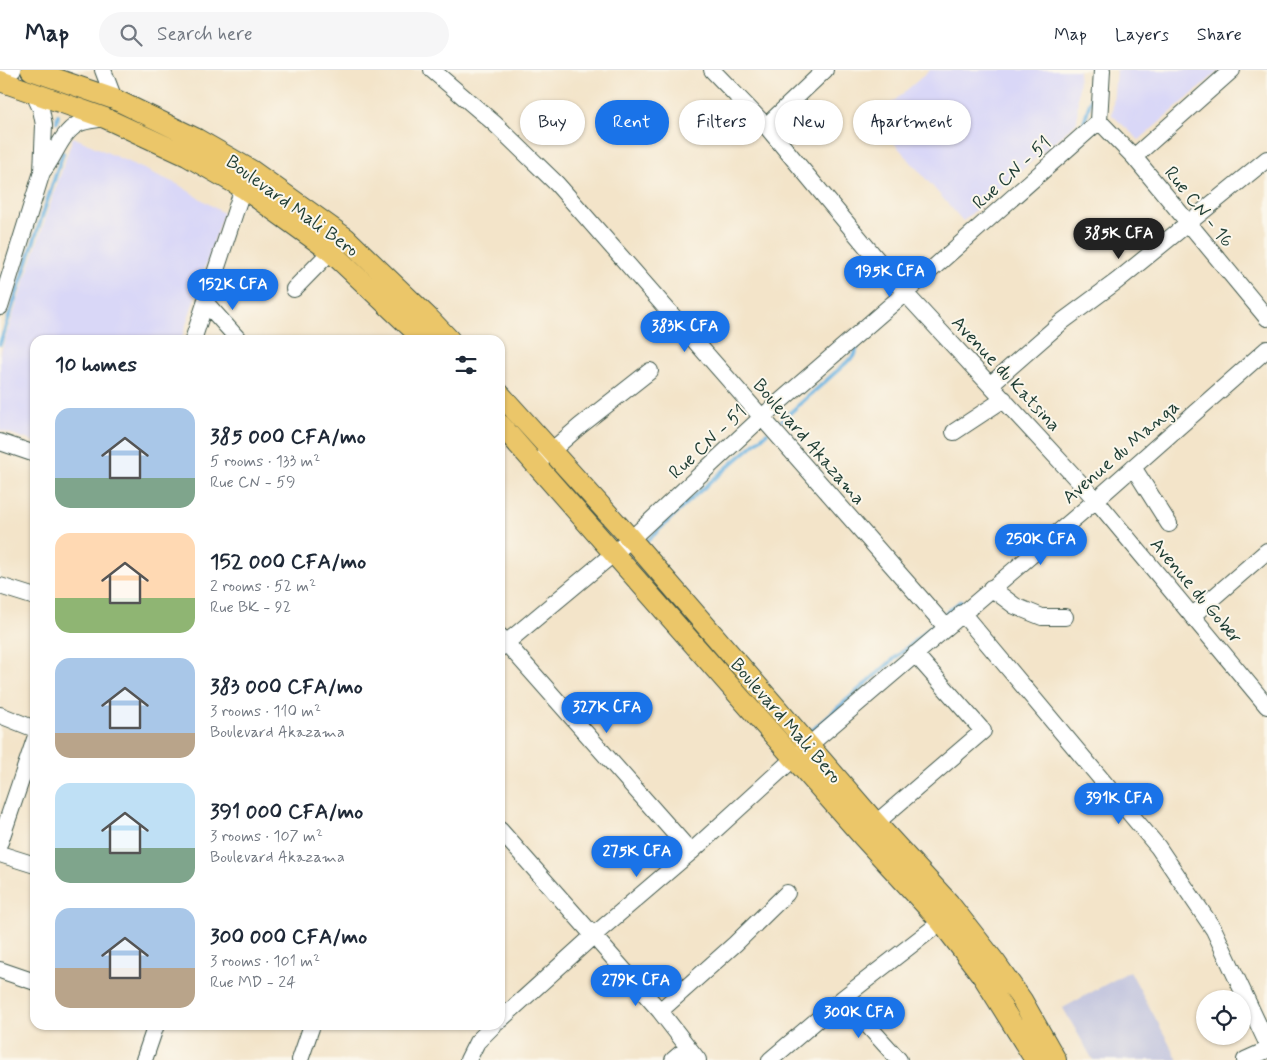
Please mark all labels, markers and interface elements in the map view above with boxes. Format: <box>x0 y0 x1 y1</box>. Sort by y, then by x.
search box <box>99 12 449 57</box>
text: Map <box>25 19 69 50</box>
icon: search <box>117 21 145 49</box>
text: Search here <box>157 22 253 47</box>
text: Map <box>1054 23 1087 47</box>
text: Layers <box>1115 23 1169 47</box>
text: Share <box>1197 23 1242 47</box>
chip: Buy <box>520 100 585 145</box>
chip: Rent <box>595 100 669 145</box>
chip: Filters <box>679 100 765 145</box>
chip: New <box>775 100 843 145</box>
chip: Apartment <box>853 100 971 145</box>
street label: Rue CN - 51 <box>967 131 1057 215</box>
street label: Boulevard Mali Bero <box>221 149 364 263</box>
street label: Rue CN - 16 <box>1158 161 1239 253</box>
pin: 385K CFA <box>1067 218 1171 260</box>
text: 385K CFA <box>1084 223 1154 244</box>
pin: 195K CFA <box>838 256 942 298</box>
text: 195K CFA <box>855 261 925 282</box>
pin: 152K CFA <box>181 268 285 311</box>
text: 152K CFA <box>198 274 268 295</box>
pin: 383K CFA <box>633 310 737 353</box>
street label: Avenue du Katsina <box>946 311 1066 437</box>
text: 383K CFA <box>652 316 718 337</box>
text: 10 homes <box>55 351 137 379</box>
icon: filters <box>452 351 480 379</box>
street label: Boulevard Akazama <box>747 373 871 511</box>
street label: Avenue du Manga <box>1057 394 1185 511</box>
street label: Rue CN - 51 <box>664 399 752 485</box>
text: 385 000 CFA/mo <box>210 423 366 451</box>
icon: home <box>95 428 155 488</box>
text: 5 rooms · 133 m² <box>210 451 320 472</box>
text: Rue CN - 59 <box>210 472 295 493</box>
pin: 250K CFA <box>989 524 1093 566</box>
text: 250K CFA <box>1006 529 1076 550</box>
street label: Avenue du Gober <box>1144 533 1248 649</box>
text: 152 000 CFA/mo <box>210 548 366 576</box>
icon: home <box>95 553 155 613</box>
text: 2 rooms · 52 m² <box>210 576 316 597</box>
text: Rue BK - 92 <box>210 597 291 618</box>
street label: Boulevard Mali Bero <box>724 653 847 789</box>
text: 383 000 CFA/mo <box>210 673 363 701</box>
icon: home <box>95 678 155 738</box>
pin: 327K CFA <box>555 692 659 734</box>
text: 327K CFA <box>573 697 641 718</box>
text: 3 rooms · 110 m² <box>210 701 321 722</box>
text: Boulevard Akazama <box>210 722 345 743</box>
pin: 391K CFA <box>1067 782 1171 825</box>
text: 391K CFA <box>1085 788 1153 809</box>
text: 391 000 CFA/mo <box>210 798 363 826</box>
icon: home <box>95 803 155 863</box>
text: 3 rooms · 107 m² <box>210 826 323 847</box>
pin: 275K CFA <box>585 836 689 878</box>
text: 275K CFA <box>602 841 672 862</box>
text: Boulevard Akazama <box>210 847 345 868</box>
text: 300 000 CFA/mo <box>210 923 367 951</box>
icon: home <box>95 928 155 988</box>
text: 3 rooms · 101 m² <box>210 951 320 972</box>
pin: 279K CFA <box>584 964 688 1007</box>
text: 279K CFA <box>602 970 670 991</box>
text: Rue MD - 24 <box>210 972 296 993</box>
map controls <box>1196 990 1251 1045</box>
button: locate <box>1196 990 1251 1045</box>
pin: 300K CFA <box>807 996 911 1039</box>
text: 300K CFA <box>824 1002 894 1023</box>

